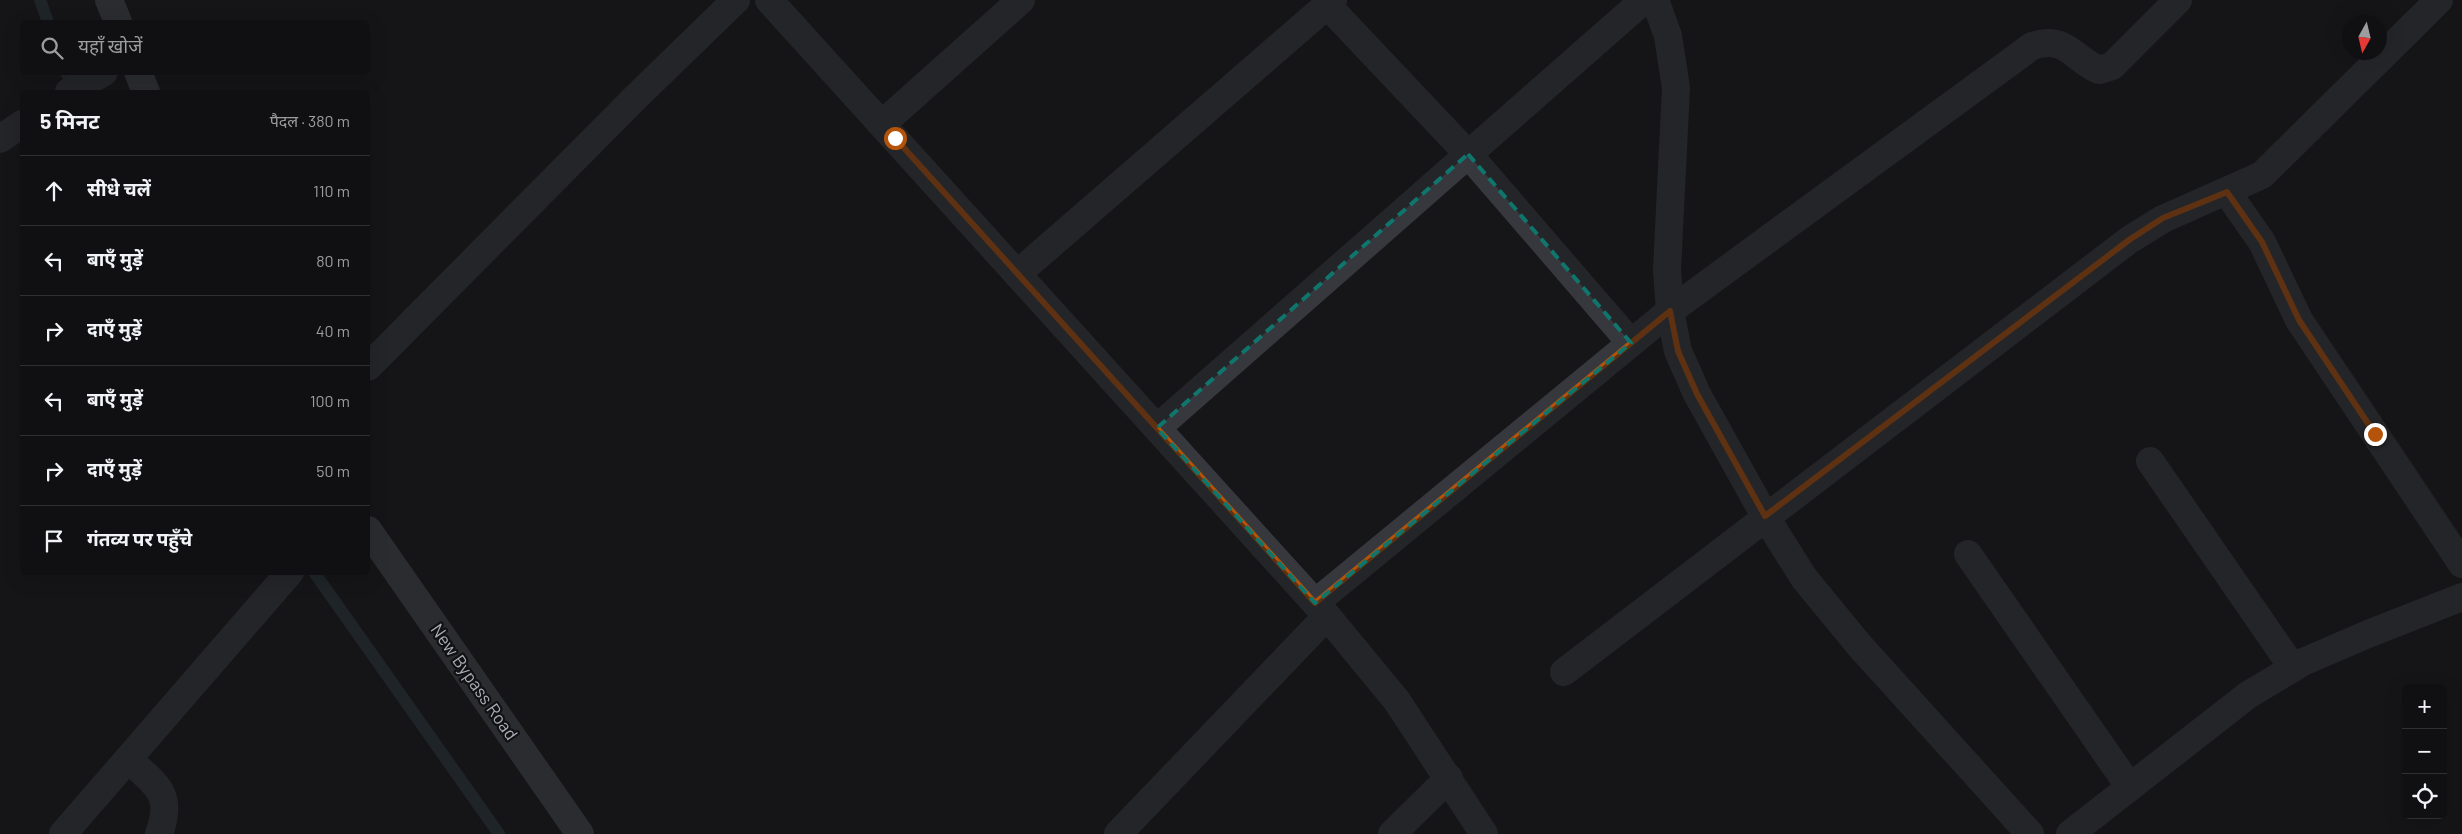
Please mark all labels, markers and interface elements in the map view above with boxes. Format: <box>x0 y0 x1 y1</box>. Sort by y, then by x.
north arrow <box>2342 15 2387 60</box>
search box <box>20 20 370 75</box>
icon: search <box>38 34 66 62</box>
text: यहाँ खोजें <box>78 34 142 57</box>
text: 5 मिनट <box>40 108 100 133</box>
text: पैदल · 380 m <box>270 111 350 130</box>
route start <box>884 127 907 150</box>
icon: ahead <box>40 177 68 205</box>
text: सीधे चलें <box>87 177 151 200</box>
text: 110 m <box>313 181 350 200</box>
icon: left <box>40 247 68 275</box>
text: बाएँ मुड़ें <box>87 247 143 270</box>
text: 80 m <box>316 251 350 270</box>
icon: right <box>40 317 68 345</box>
text: दाएँ मुड़ें <box>87 317 142 340</box>
text: 40 m <box>316 321 350 340</box>
icon: left <box>40 387 68 415</box>
text: बाएँ मुड़ें <box>87 387 143 410</box>
text: 100 m <box>310 391 350 410</box>
route end <box>2364 423 2387 446</box>
icon: right <box>40 457 68 485</box>
text: दाएँ मुड़ें <box>87 457 142 480</box>
text: 50 m <box>316 461 350 480</box>
icon: arrive <box>40 527 68 555</box>
text: गंतव्य पर पहुँचे <box>87 527 192 550</box>
street label: New Bypass Road <box>426 619 523 744</box>
map controls <box>2402 684 2447 819</box>
button: + <box>2402 684 2447 729</box>
button: − <box>2402 729 2447 774</box>
button: locate <box>2402 774 2447 819</box>

